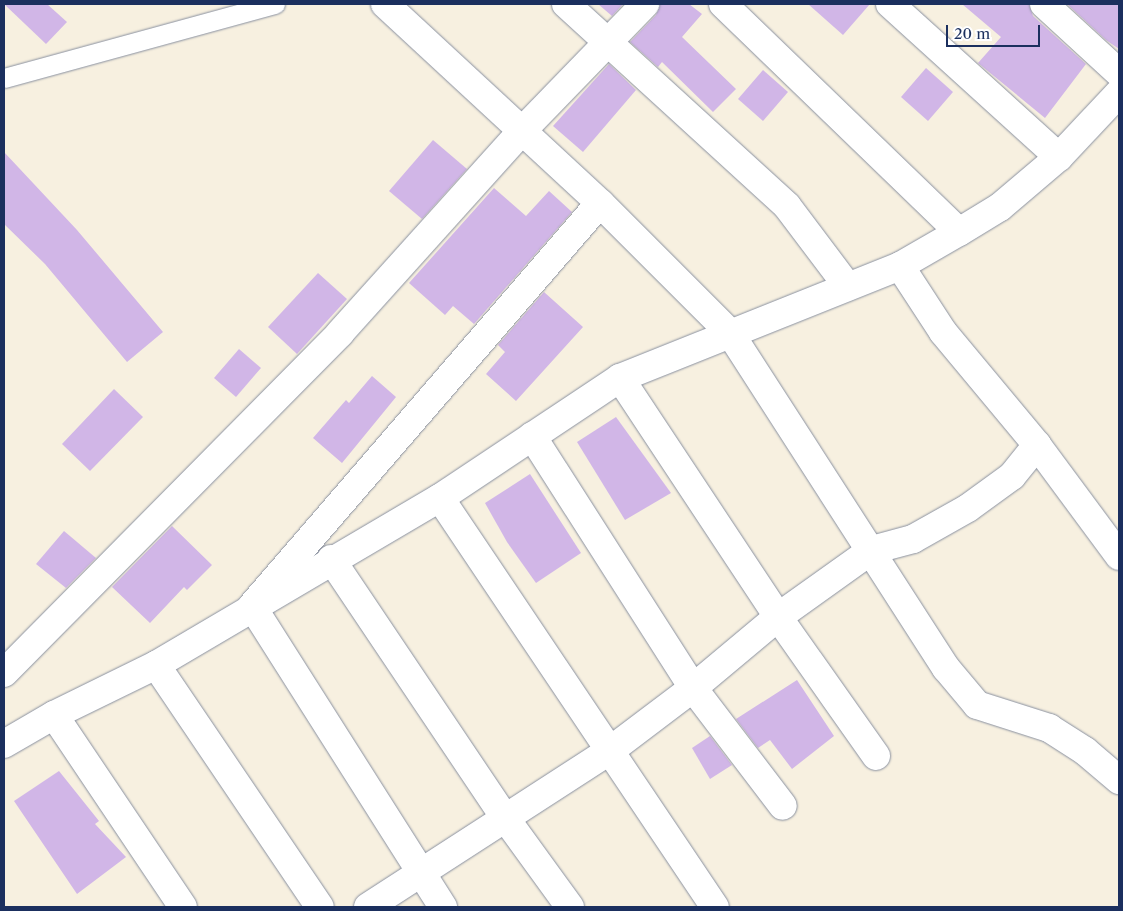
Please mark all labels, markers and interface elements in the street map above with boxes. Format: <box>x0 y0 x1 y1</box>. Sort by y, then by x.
scale bar <box>948 15 1042 47</box>
text: 20 m <box>954 24 990 43</box>

